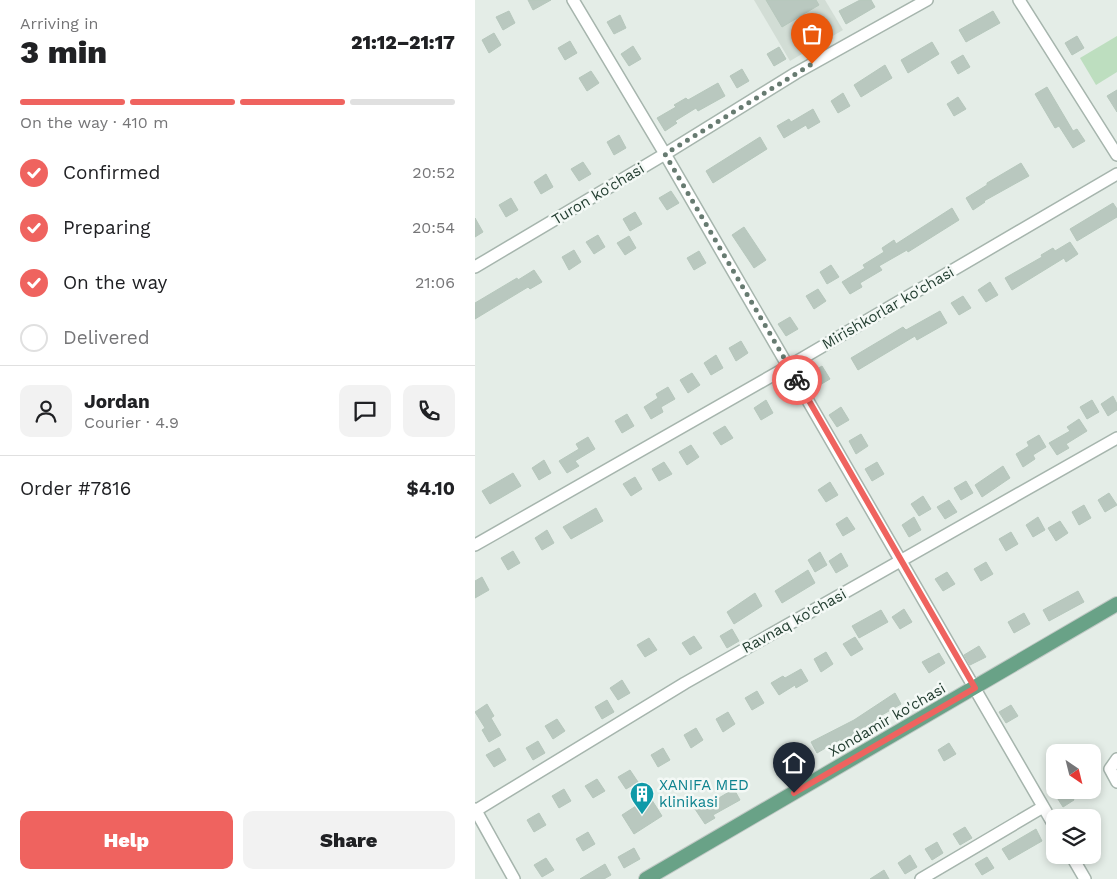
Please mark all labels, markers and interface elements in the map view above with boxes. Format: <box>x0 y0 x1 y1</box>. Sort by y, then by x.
pin <box>791 13 833 64</box>
text: Arriving in <box>20 14 98 33</box>
icon: bag <box>798 20 826 48</box>
text: 21:12–21:17 <box>351 31 455 54</box>
text: 3 min <box>20 33 107 71</box>
text: On the way · 410 m <box>20 113 168 132</box>
icon: check <box>20 159 48 187</box>
street label: Turon ko'chasi <box>548 159 648 229</box>
text: Confirmed <box>63 161 160 184</box>
text: 20:52 <box>412 163 455 182</box>
icon: check <box>20 214 48 242</box>
text: Preparing <box>63 216 150 239</box>
text: 20:54 <box>412 218 455 237</box>
street label: Mirishkorlar ko'chasi <box>819 263 957 353</box>
icon: check <box>20 269 48 297</box>
text: On the way <box>63 271 167 294</box>
text: 21:06 <box>415 273 455 292</box>
text: Delivered <box>63 326 150 349</box>
courier <box>772 355 822 405</box>
icon: bike <box>783 366 811 394</box>
button: person <box>20 385 72 437</box>
button: chat <box>339 385 391 437</box>
button: phone <box>403 385 455 437</box>
text: Jordan <box>84 390 150 413</box>
text: Courier · 4.9 <box>84 413 179 432</box>
text: Order #7816 <box>20 477 131 500</box>
text: $4.10 <box>407 477 455 500</box>
street label: Ravnaq ko'chasi <box>739 585 849 657</box>
street label: Xondamir ko'chasi <box>825 679 949 761</box>
pin <box>773 742 815 793</box>
north arrow <box>1046 744 1101 799</box>
map controls <box>1046 744 1101 864</box>
icon: home <box>780 749 808 777</box>
place label: XANIFA MED klinikasi <box>659 776 749 811</box>
building icon: XANIFA MED klinikasi <box>629 781 655 815</box>
button: layers <box>1046 809 1101 864</box>
button: Help <box>20 811 233 869</box>
button: Share <box>243 811 455 869</box>

